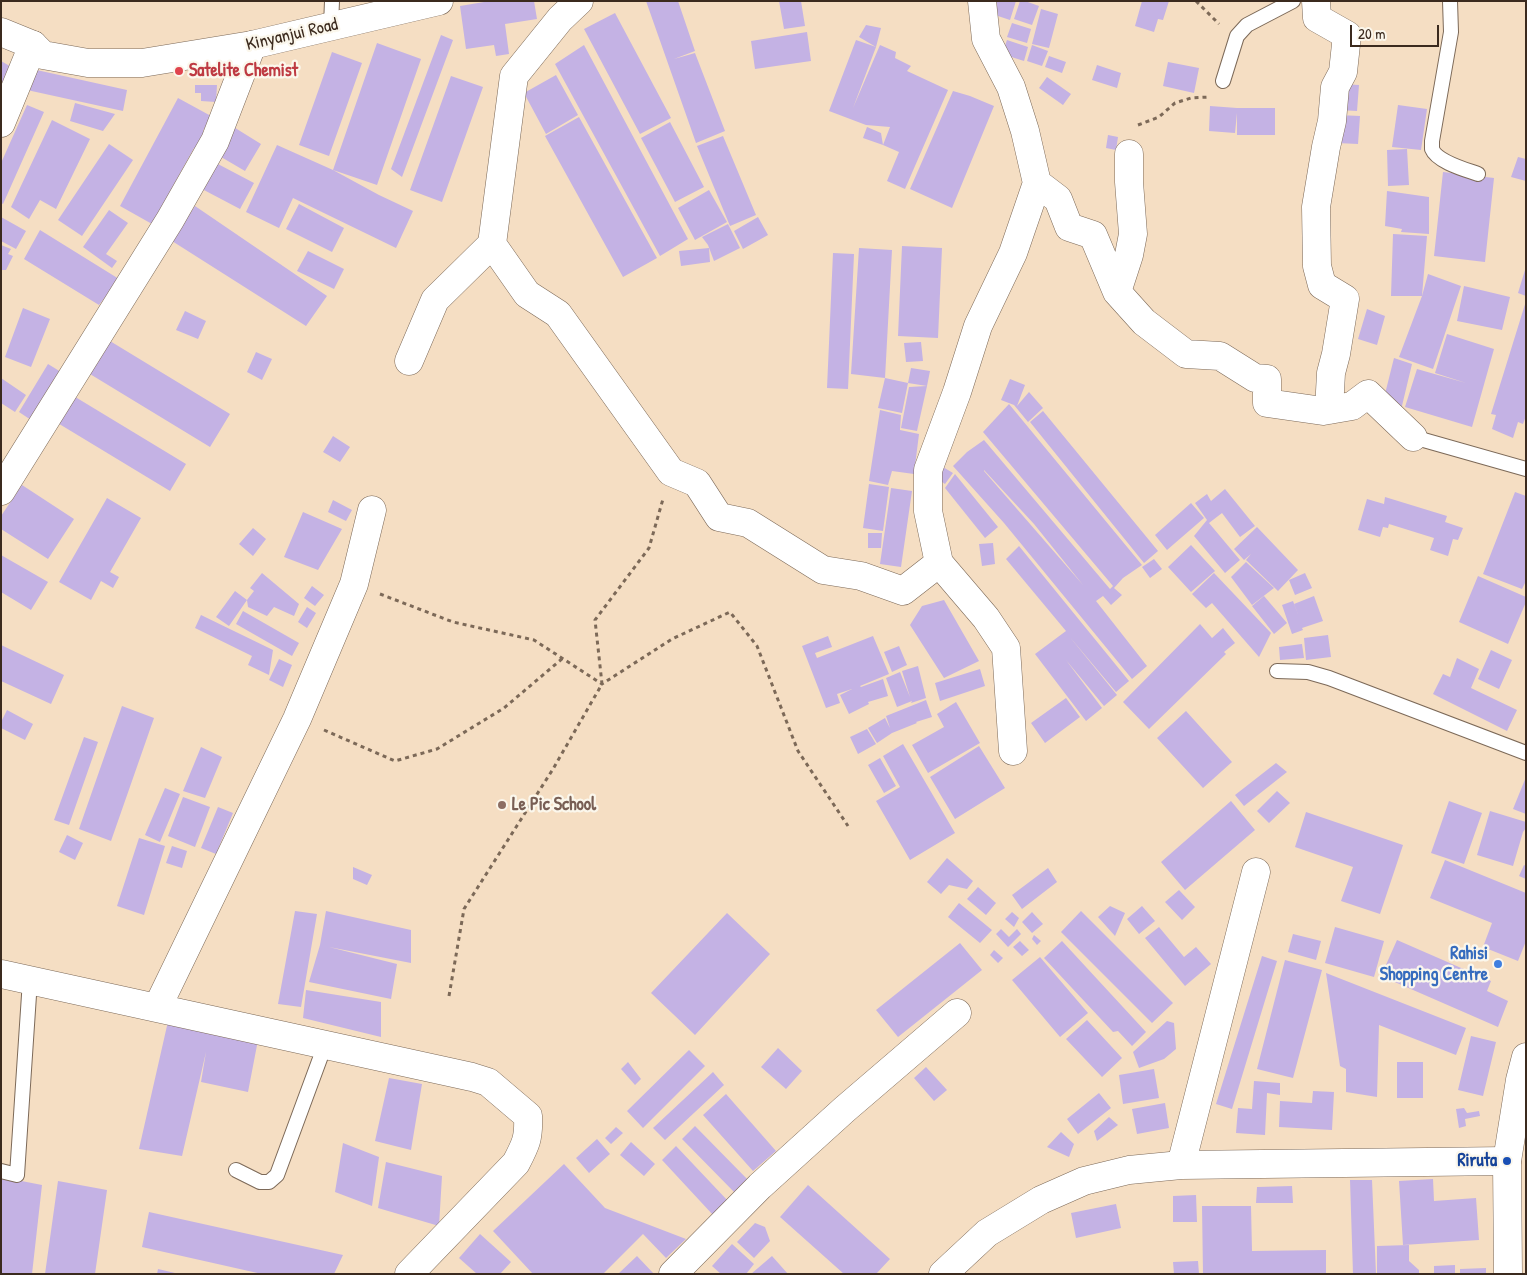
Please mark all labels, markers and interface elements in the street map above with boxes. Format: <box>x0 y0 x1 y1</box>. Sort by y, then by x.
street label: Kinyanjui Road <box>244 14 340 56</box>
scale bar <box>1352 15 1441 47</box>
text: 20 m <box>1358 23 1385 44</box>
place label: Satelite Chemist <box>189 60 298 82</box>
marker: Satelite Chemist <box>173 65 185 77</box>
place label: Le Pic School <box>512 794 596 816</box>
marker: Le Pic School <box>496 799 508 811</box>
place label: Rahisi Shopping Centre <box>1380 943 1488 986</box>
marker: Rahisi Shopping Centre <box>1492 958 1504 970</box>
place label: Riruta <box>1457 1150 1497 1172</box>
marker: Riruta <box>1501 1155 1513 1167</box>

